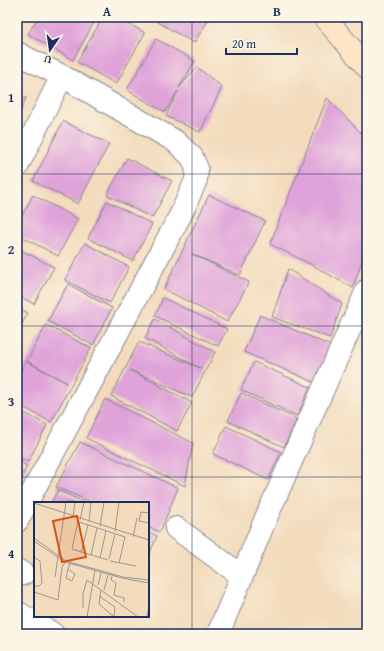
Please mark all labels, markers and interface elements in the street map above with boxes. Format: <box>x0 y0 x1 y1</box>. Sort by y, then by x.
text: A <box>103 2 112 21</box>
text: B <box>273 2 281 21</box>
north arrow <box>30 30 70 70</box>
scale bar <box>226 30 297 56</box>
text: 20 m <box>232 35 256 52</box>
text: U <box>42 51 53 68</box>
text: 1 <box>8 88 14 107</box>
text: 2 <box>8 240 15 259</box>
text: 3 <box>8 392 14 411</box>
inset map <box>34 502 149 617</box>
text: 4 <box>8 544 15 563</box>

